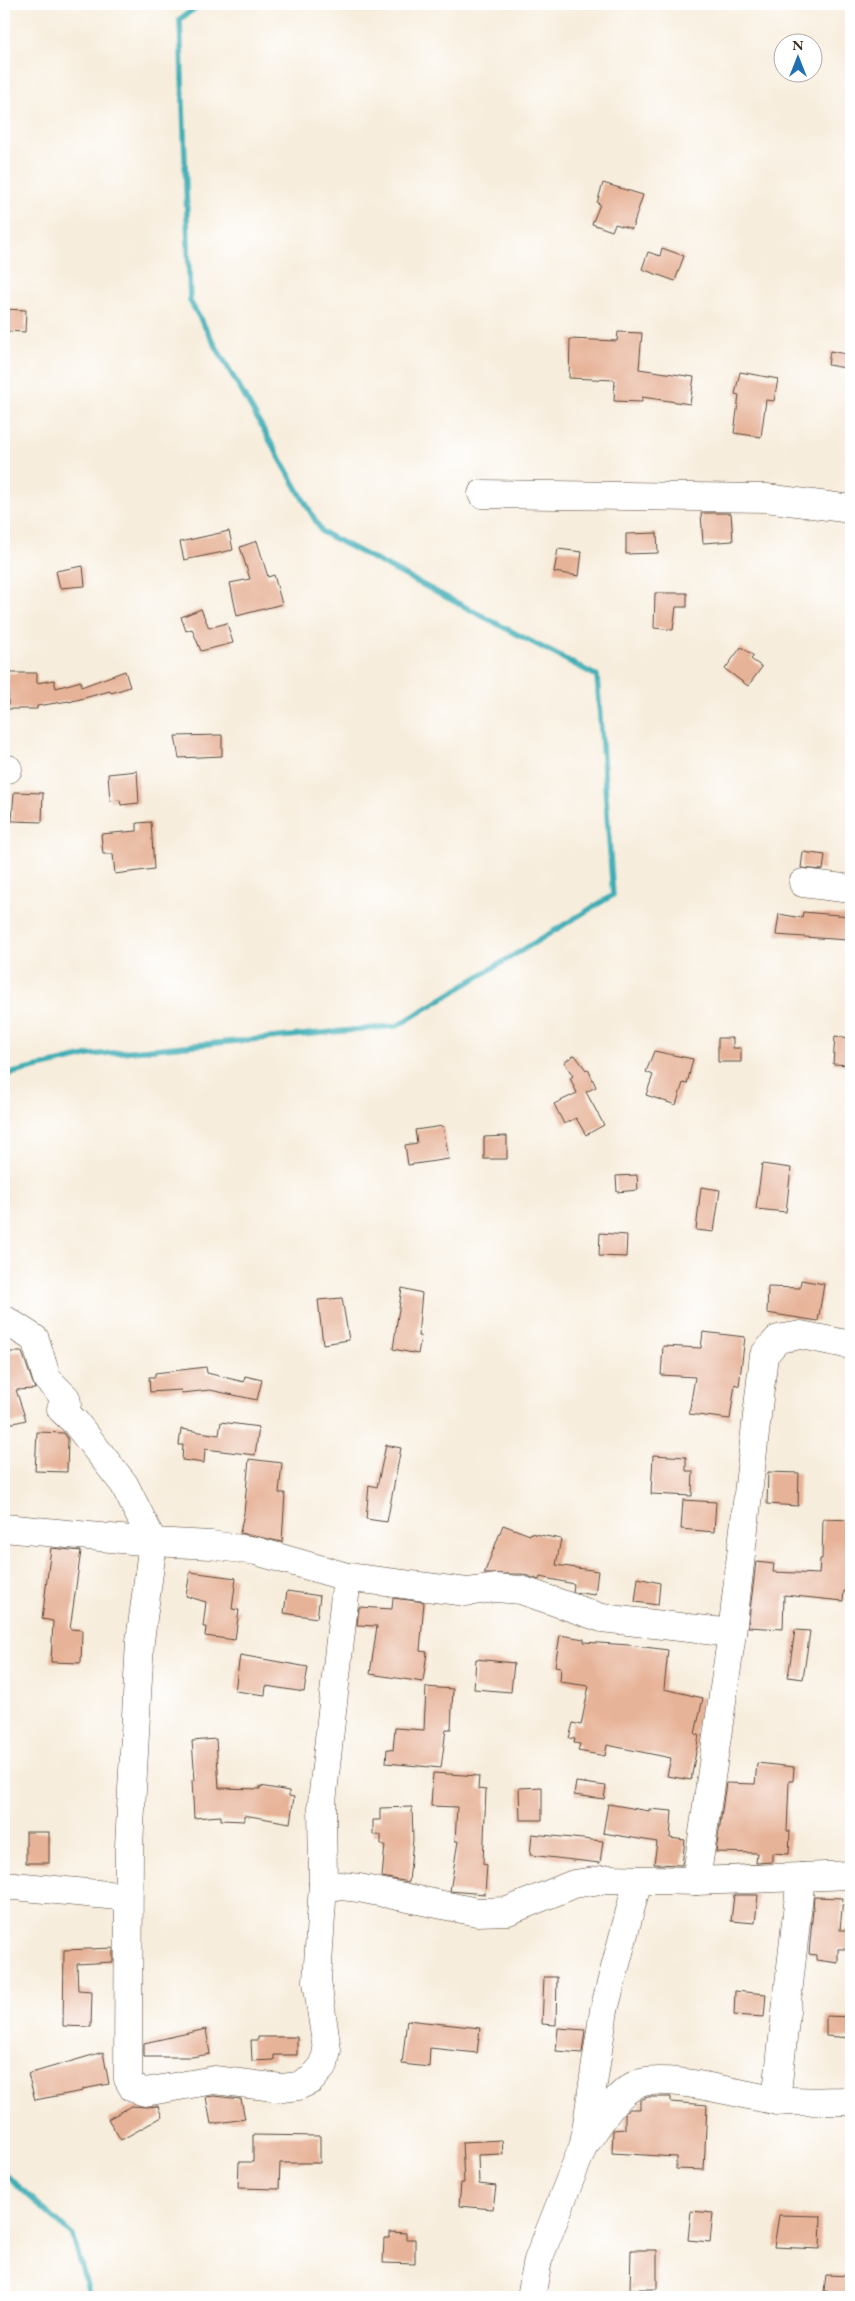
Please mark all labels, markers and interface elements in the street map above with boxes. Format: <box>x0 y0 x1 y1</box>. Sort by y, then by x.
north arrow <box>772 32 822 82</box>
text: N <box>792 36 804 54</box>

